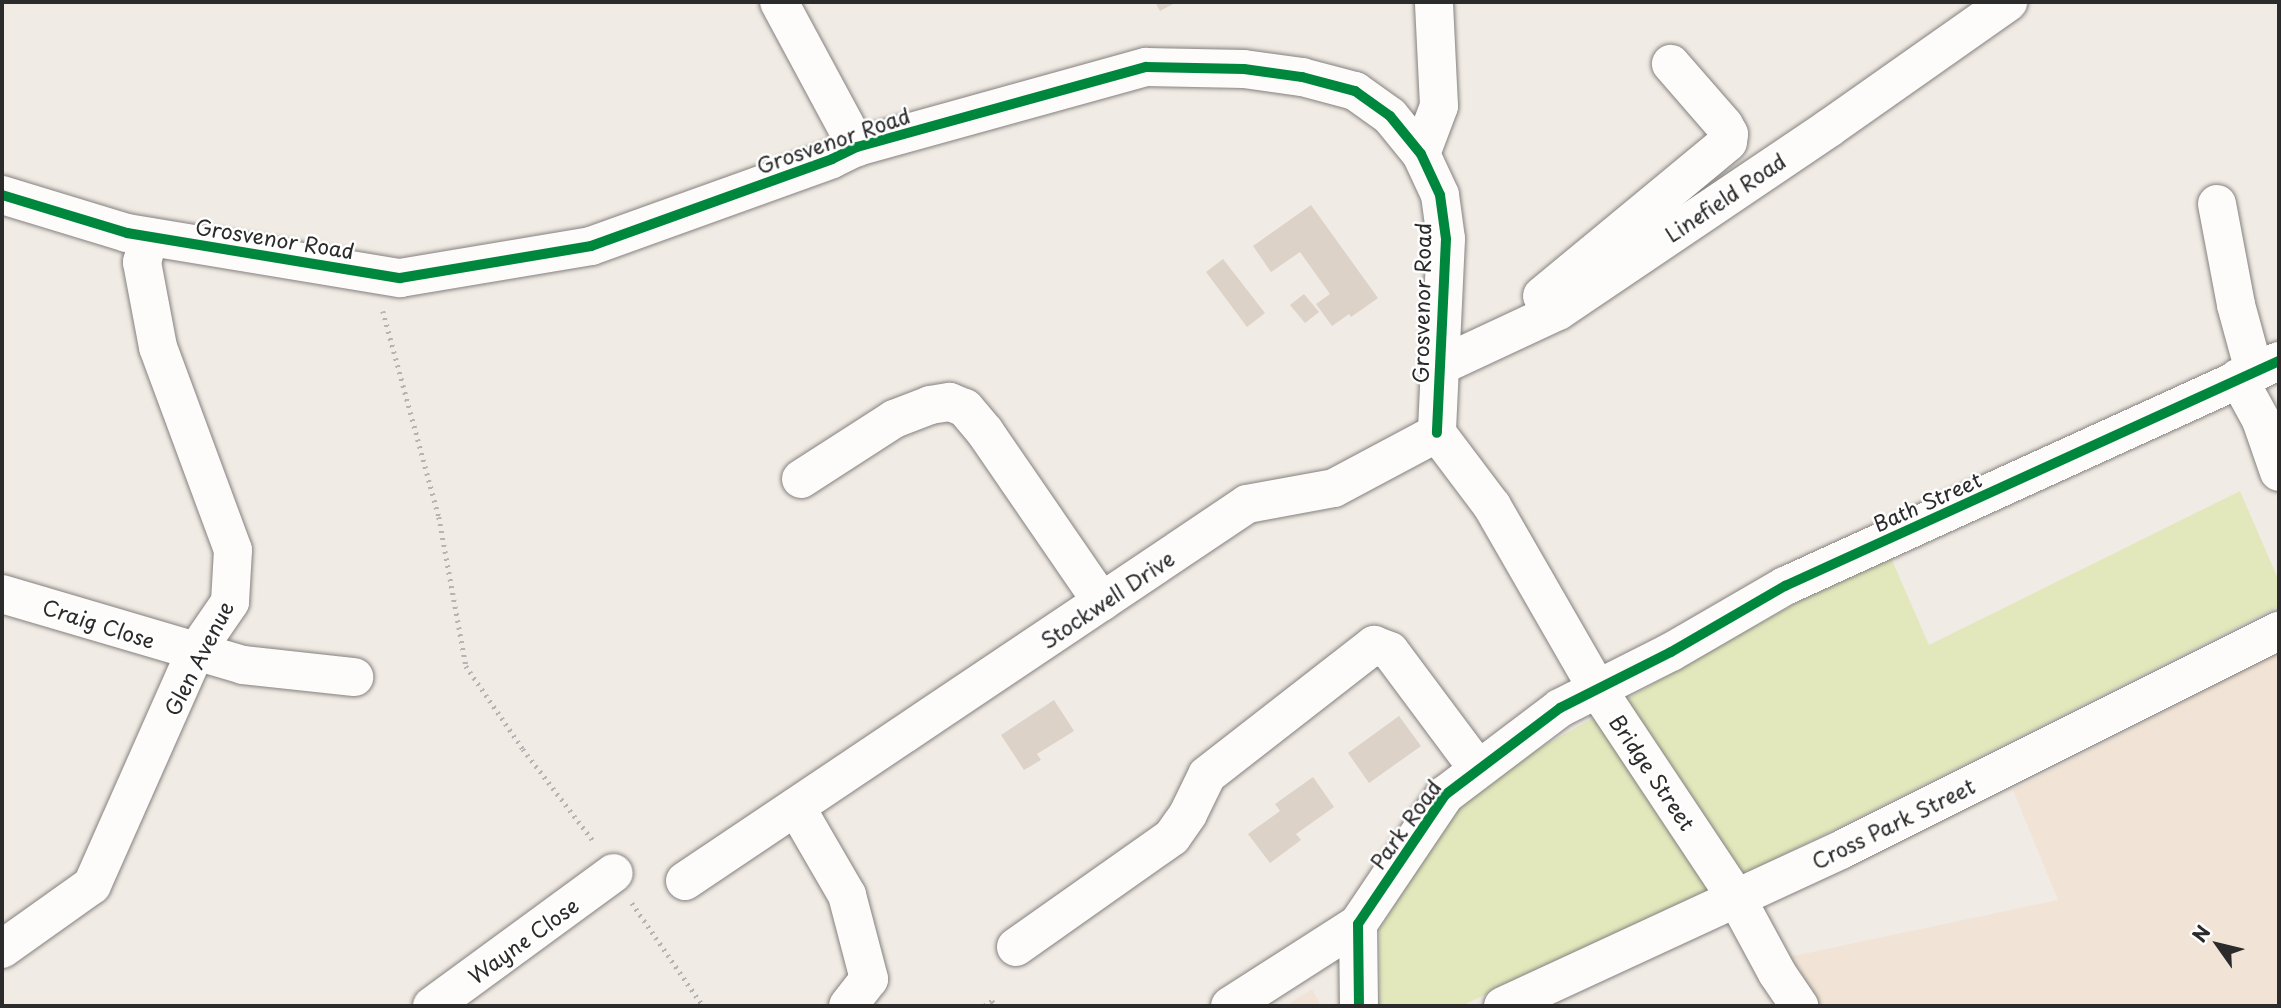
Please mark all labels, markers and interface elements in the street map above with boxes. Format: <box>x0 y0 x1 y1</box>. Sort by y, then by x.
street label: Grosvenor Road <box>753 102 913 178</box>
street label: Linefield Road <box>1659 147 1791 247</box>
street label: Grosvenor Road <box>193 213 357 263</box>
street label: Grosvenor Road <box>1407 222 1435 384</box>
street label: Bath Street <box>1868 466 1986 536</box>
street label: Stockwell Drive <box>1035 545 1179 653</box>
street label: Craig Close <box>40 593 158 653</box>
street label: Glen Avenue <box>158 596 238 720</box>
street label: Bridge Street <box>1605 709 1701 835</box>
street label: Cross Park Street <box>1807 772 1979 874</box>
street label: Park Road <box>1364 774 1446 874</box>
street label: Wayne Close <box>462 891 584 989</box>
north arrow <box>2183 910 2253 980</box>
text: N <box>2185 919 2216 947</box>

